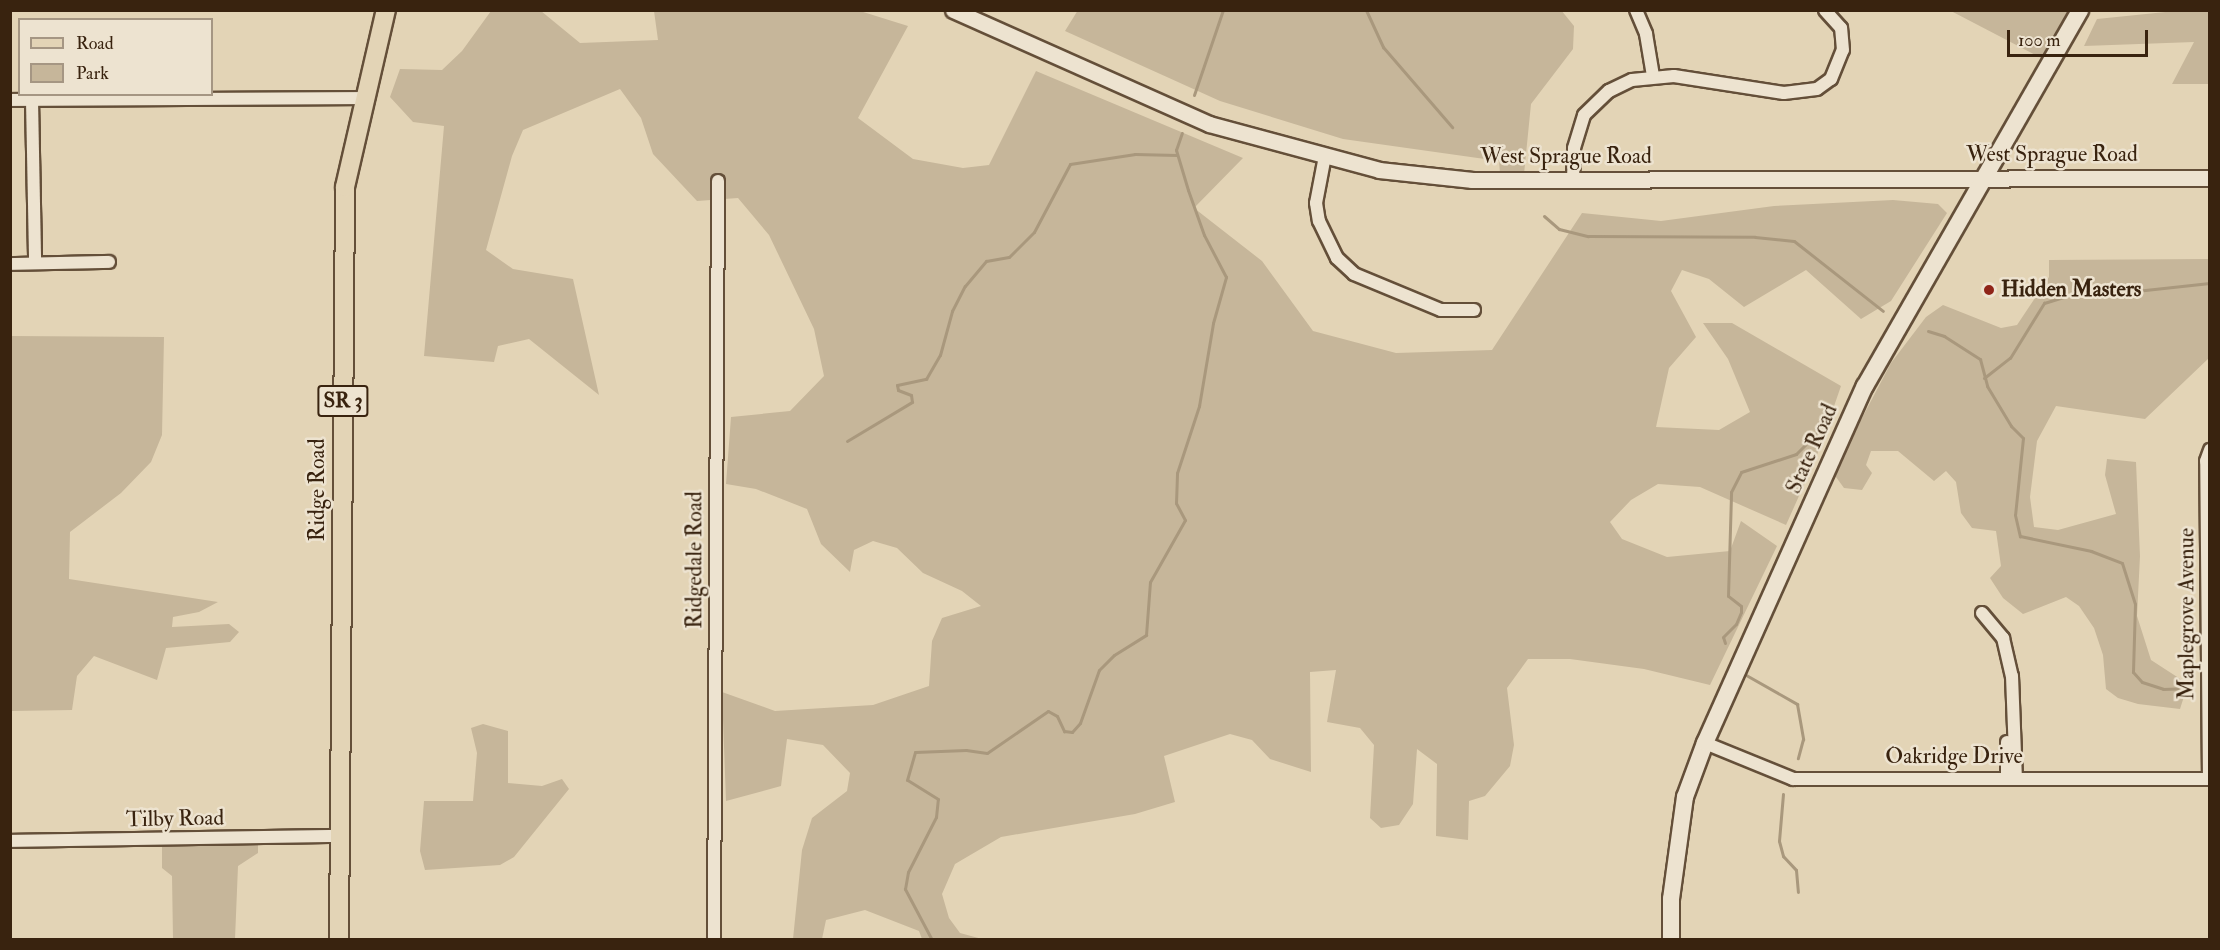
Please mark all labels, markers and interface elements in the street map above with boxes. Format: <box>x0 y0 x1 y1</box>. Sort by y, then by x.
legend <box>18 18 213 96</box>
scale bar <box>2010 18 2151 56</box>
text: 100 m <box>2018 29 2061 52</box>
text: Road <box>76 32 114 55</box>
text: Park <box>76 62 109 85</box>
street label: West Sprague Road <box>1966 142 2138 168</box>
street label: West Sprague Road <box>1480 144 1652 170</box>
place label: Hidden Masters <box>2001 277 2141 303</box>
marker: Hidden Masters <box>1982 283 1996 297</box>
road number: SR 3 <box>316 383 370 419</box>
street label: State Road <box>1781 400 1843 498</box>
street label: Ridge Road <box>305 439 331 541</box>
street label: Ridgedale Road <box>682 491 708 629</box>
street label: Maplegrove Avenue <box>2174 528 2200 700</box>
street label: Oakridge Drive <box>1885 744 2023 770</box>
street label: Tilby Road <box>126 805 224 833</box>

